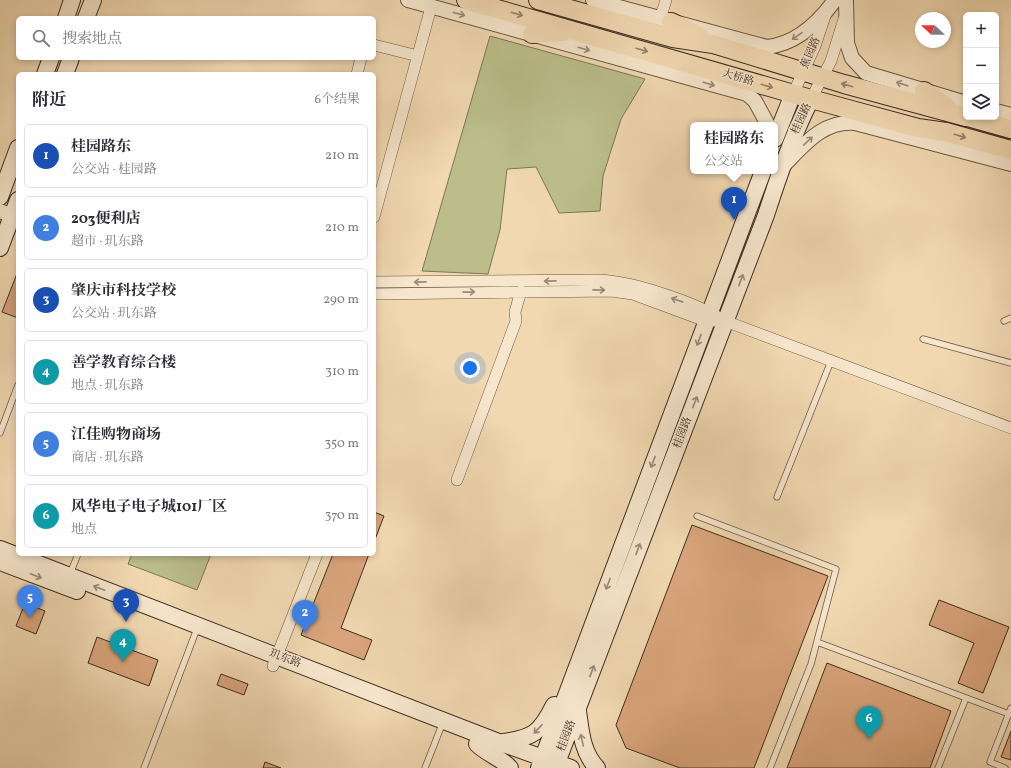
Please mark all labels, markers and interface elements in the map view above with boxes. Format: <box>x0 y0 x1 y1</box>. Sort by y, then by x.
one-way arrow <box>452 11 465 18</box>
one-way arrow <box>510 11 523 19</box>
north arrow <box>915 12 951 48</box>
map controls <box>963 12 999 120</box>
button: + <box>963 12 999 48</box>
search box <box>16 16 376 60</box>
icon: search <box>30 27 52 49</box>
text: 搜索地点 <box>62 29 122 50</box>
one-way arrow <box>792 32 803 40</box>
street label: 蕉园路 <box>798 35 824 71</box>
one-way arrow <box>577 46 590 53</box>
one-way arrow <box>635 47 648 54</box>
button: − <box>963 48 999 84</box>
street label: 大桥路 <box>720 66 756 90</box>
one-way arrow <box>841 80 854 88</box>
one-way arrow <box>895 80 908 87</box>
one-way arrow <box>703 81 716 88</box>
one-way arrow <box>760 83 773 90</box>
button: layers <box>963 84 999 120</box>
text: 附近 <box>32 89 66 112</box>
text: 6个结果 <box>314 91 360 109</box>
street label: 桂园路 <box>788 101 816 137</box>
popup <box>690 122 778 174</box>
text: 桂园路东 <box>704 129 764 150</box>
one-way arrow <box>954 133 967 140</box>
one-way arrow <box>803 136 813 146</box>
text: 桂园路东 <box>71 137 131 158</box>
text: 1 <box>43 147 49 165</box>
text: 210 m <box>325 147 359 165</box>
text: 公交站 <box>704 153 743 171</box>
text: 公交站 · 桂园路 <box>71 161 157 179</box>
pin: 1 <box>721 187 747 220</box>
text: 203便利店 <box>71 209 140 230</box>
text: 2 <box>43 219 49 237</box>
text: 210 m <box>325 219 359 237</box>
text: 超市 · 玑东路 <box>71 233 144 251</box>
one-way arrow <box>738 275 746 287</box>
one-way arrow <box>544 277 557 285</box>
one-way arrow <box>414 278 427 286</box>
text: 肇庆市科技学校 <box>71 281 176 302</box>
one-way arrow <box>592 287 605 294</box>
one-way arrow <box>462 288 475 296</box>
text: 3 <box>43 291 49 309</box>
text: 290 m <box>323 291 359 309</box>
one-way arrow <box>671 296 684 303</box>
text: 公交站 · 玑东路 <box>71 305 157 323</box>
one-way arrow <box>694 334 702 346</box>
text: 善学教育综合楼 <box>71 353 176 374</box>
your location <box>460 358 480 378</box>
text: 4 <box>42 363 50 381</box>
text: 310 m <box>325 363 359 381</box>
text: 地点 · 玑东路 <box>71 377 144 395</box>
one-way arrow <box>691 396 699 408</box>
street label: 桂园路 <box>670 415 696 451</box>
text: 江佳购物商场 <box>71 425 161 446</box>
text: 5 <box>43 435 49 453</box>
text: 350 m <box>324 435 359 453</box>
text: 商店 · 玑东路 <box>71 449 144 467</box>
one-way arrow <box>649 456 657 468</box>
text: 风华电子电子城101厂区 <box>71 497 227 518</box>
text: 6 <box>42 507 50 525</box>
text: 370 m <box>325 507 359 525</box>
text: 地点 <box>71 521 97 539</box>
one-way arrow <box>635 544 643 556</box>
one-way arrow <box>30 572 42 580</box>
one-way arrow <box>603 577 611 589</box>
one-way arrow <box>93 583 105 591</box>
pin: 5 <box>17 585 43 618</box>
pin: 3 <box>113 589 139 622</box>
pin: 2 <box>292 600 318 633</box>
pin: 4 <box>110 629 136 662</box>
street label: 玑东路 <box>267 646 303 672</box>
one-way arrow <box>589 665 597 677</box>
pin: 6 <box>856 706 882 739</box>
street label: 桂园路 <box>554 718 580 754</box>
one-way arrow <box>534 724 543 734</box>
one-way arrow <box>578 733 586 746</box>

